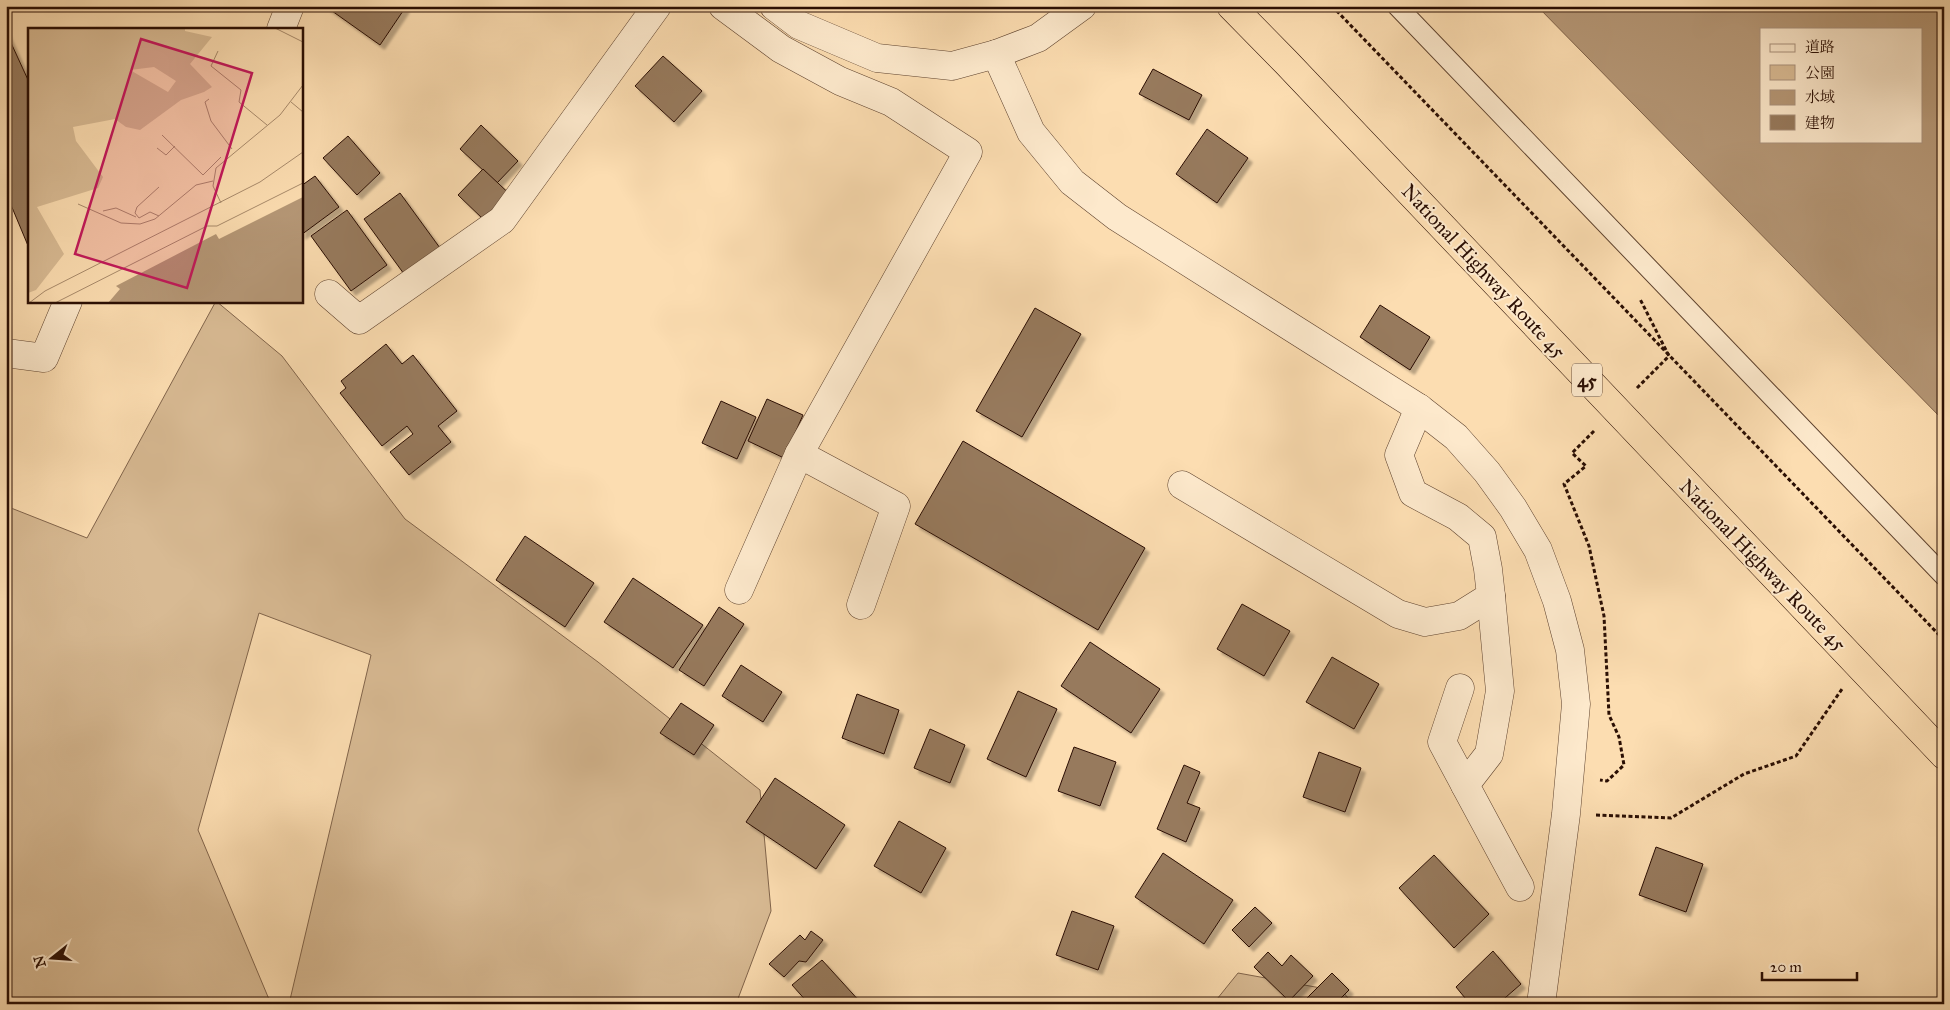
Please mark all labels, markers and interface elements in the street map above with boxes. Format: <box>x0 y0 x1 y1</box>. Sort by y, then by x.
inset map <box>28 28 302 302</box>
legend <box>1760 28 1922 142</box>
text: 道路 <box>1805 38 1835 56</box>
text: 公園 <box>1805 64 1835 82</box>
text: 水域 <box>1805 88 1835 106</box>
text: 建物 <box>1805 114 1835 132</box>
street label: National Highway Route 45 <box>1396 179 1571 364</box>
road number: 45 <box>1572 364 1602 396</box>
street label: National Highway Route 45 <box>1674 474 1851 657</box>
north arrow <box>28 932 78 982</box>
scale bar <box>1762 950 1858 982</box>
text: N <box>30 953 50 970</box>
text: 20 m <box>1770 958 1802 976</box>

